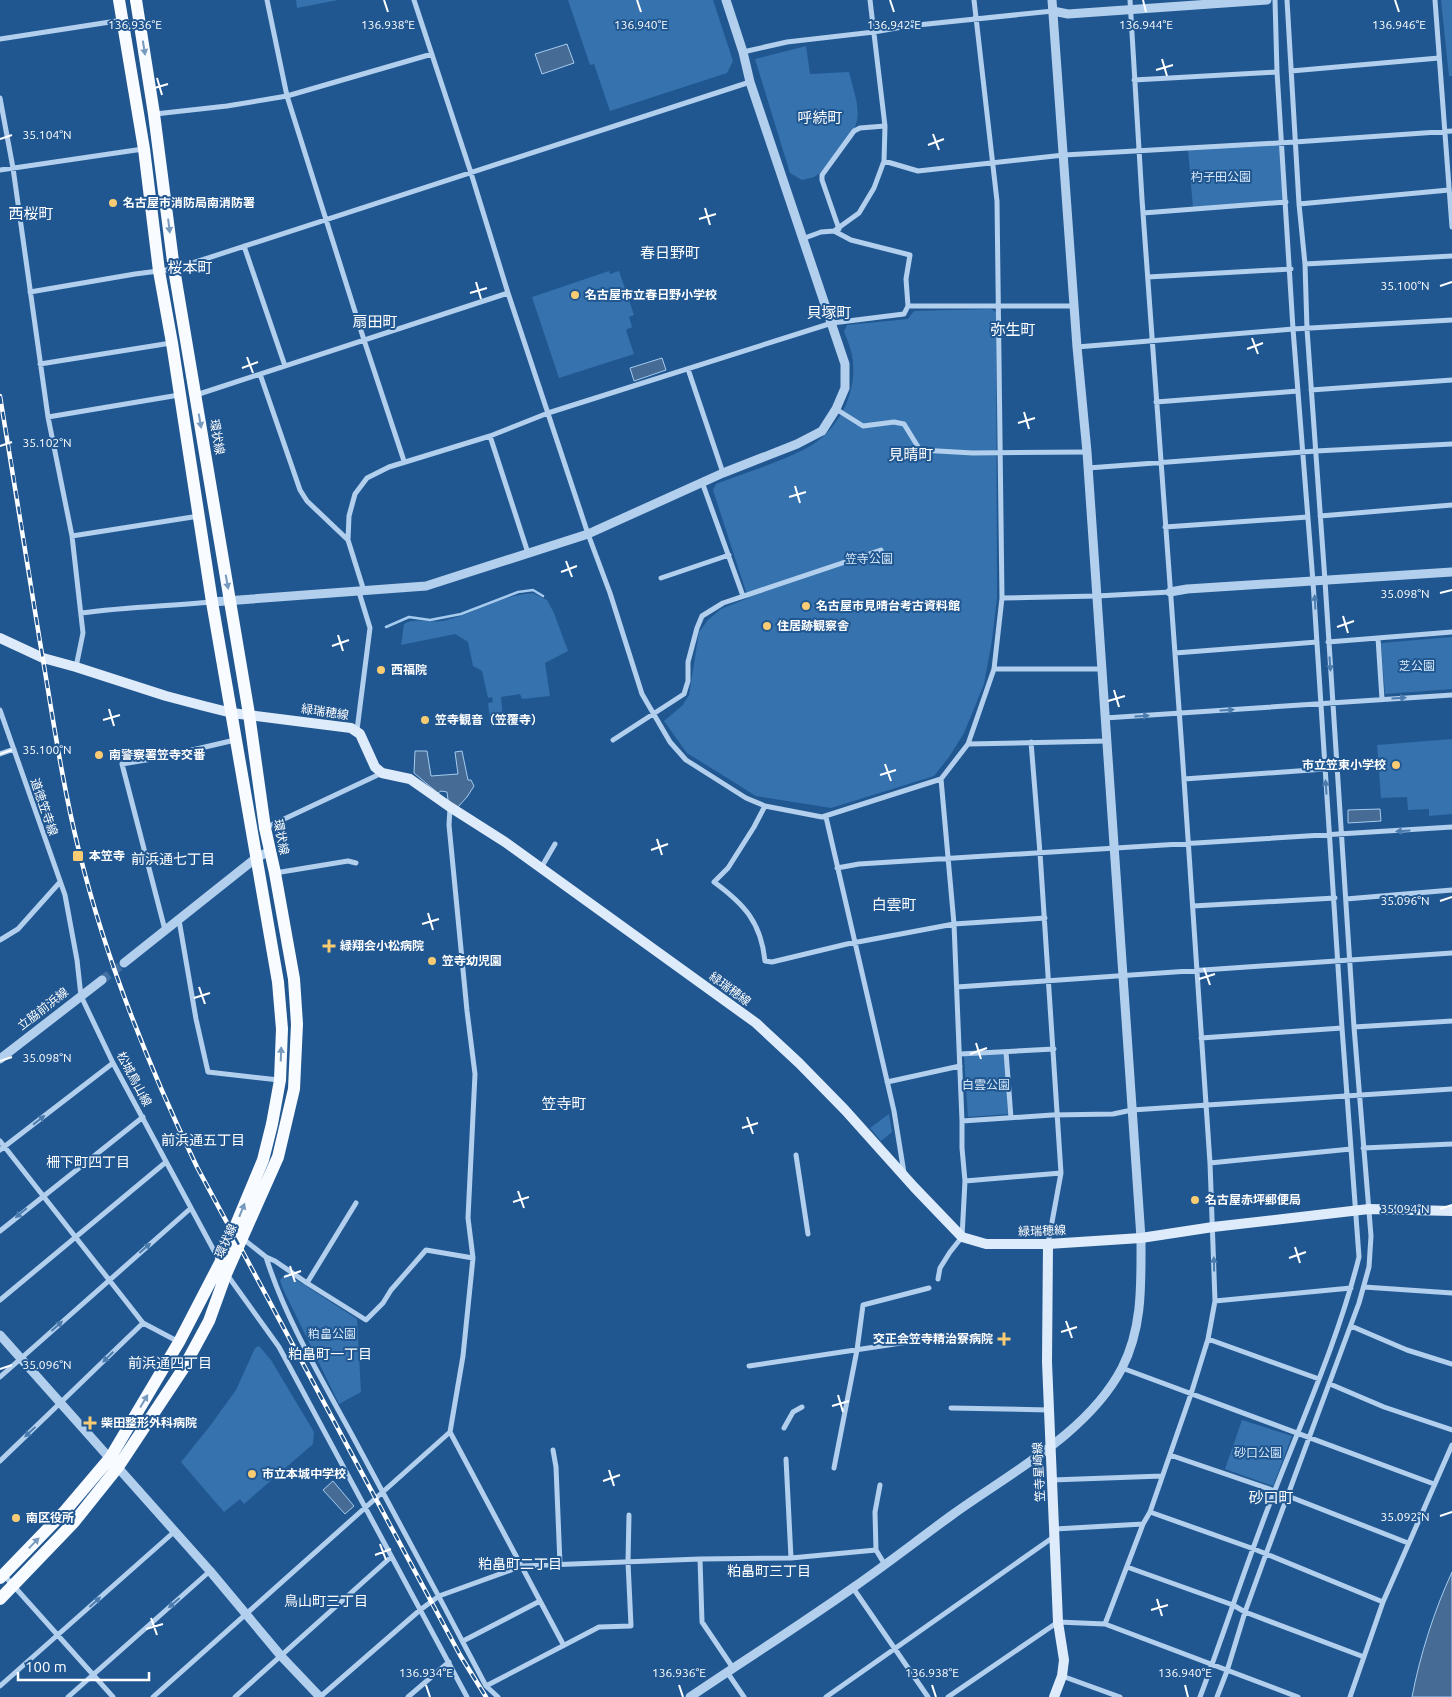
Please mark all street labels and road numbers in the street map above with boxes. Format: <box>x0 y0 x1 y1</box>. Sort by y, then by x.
street label: 環状線 <box>208 418 227 456</box>
street label: 緑瑞穂線 <box>300 702 350 721</box>
street label: 道徳笠寺線 <box>29 776 60 837</box>
street label: 環状線 <box>272 818 291 856</box>
street label: 緑瑞穂線 <box>707 969 754 1008</box>
street label: 立脇前浜線 <box>15 985 70 1032</box>
street label: 松城鳥山線 <box>115 1049 154 1108</box>
street label: 環状線 <box>212 1222 239 1260</box>
street label: 緑瑞穂線 <box>1018 1223 1066 1238</box>
street label: 笠寺星崎線 <box>1030 1442 1047 1502</box>

